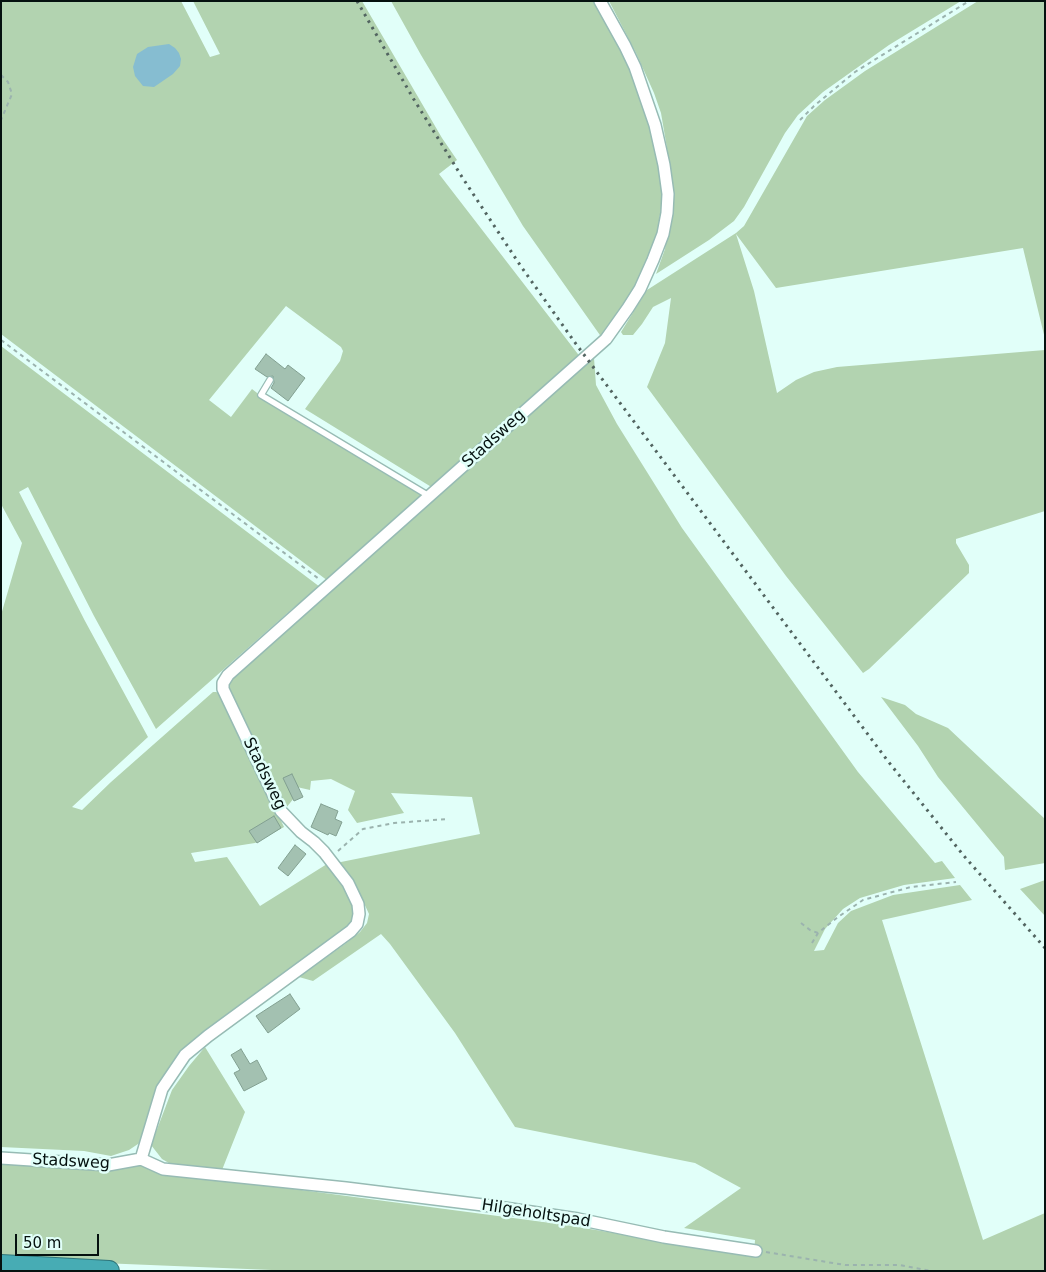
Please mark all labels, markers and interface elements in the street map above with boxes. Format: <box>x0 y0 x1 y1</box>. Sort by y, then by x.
street label: Stadsweg <box>459 406 529 472</box>
street label: Stadsweg <box>238 735 290 813</box>
street label: Stadsweg <box>32 1150 110 1174</box>
street label: Hilgeholtspad <box>480 1196 592 1232</box>
scale bar <box>18 1224 101 1256</box>
text: 50 m <box>23 1234 61 1252</box>

